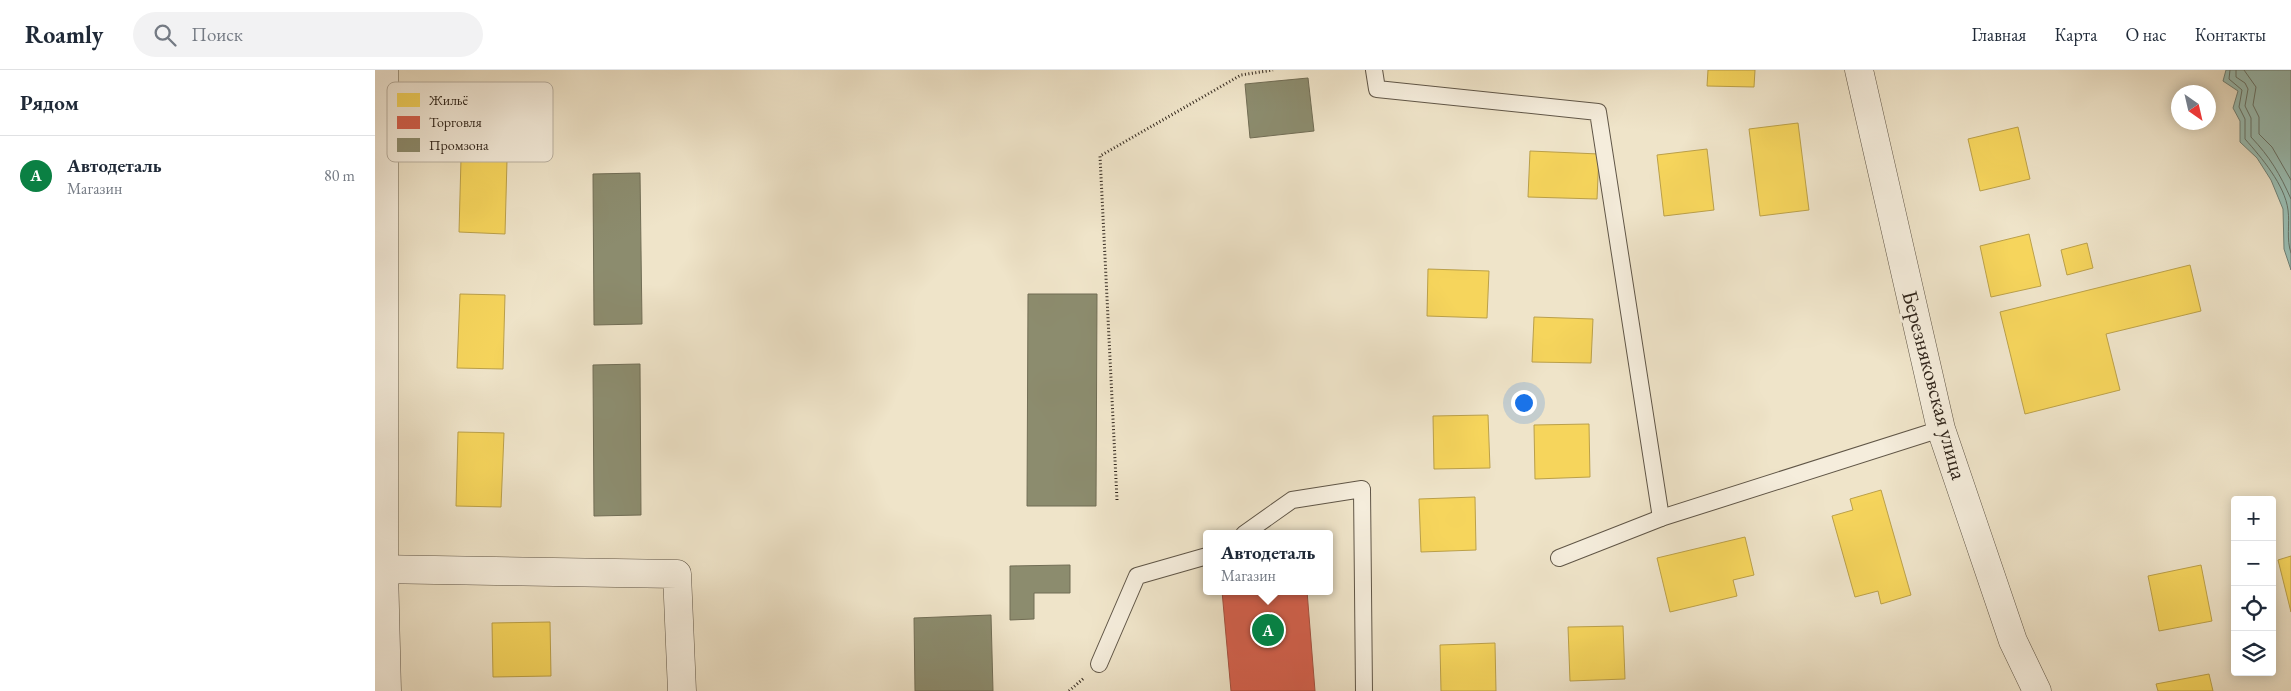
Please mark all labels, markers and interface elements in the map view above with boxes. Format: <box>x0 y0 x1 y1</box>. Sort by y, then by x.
search box <box>133 12 483 57</box>
text: Roamly <box>25 19 103 50</box>
icon: search <box>151 21 179 49</box>
text: Поиск <box>191 22 243 47</box>
text: Главная <box>1972 23 2026 46</box>
text: Карта <box>2054 23 2097 46</box>
text: О нас <box>2125 23 2167 46</box>
text: Контакты <box>2195 23 2266 46</box>
legend <box>387 82 553 162</box>
north arrow <box>2171 85 2216 130</box>
text: Рядом <box>20 89 79 116</box>
text: Жильё <box>428 91 469 109</box>
text: Торговля <box>429 113 482 131</box>
text: Промзона <box>429 136 489 154</box>
text: Автодеталь <box>67 153 162 178</box>
text: A <box>30 165 42 186</box>
text: 80 m <box>324 165 355 186</box>
text: Магазин <box>67 178 122 199</box>
street label: Березняковская улица <box>1895 287 1974 483</box>
your location <box>1511 390 1537 416</box>
map controls <box>2231 496 2276 676</box>
button: + <box>2231 496 2276 541</box>
popup <box>1203 530 1333 595</box>
text: Автодеталь <box>1221 540 1315 565</box>
button: − <box>2231 541 2276 586</box>
text: Магазин <box>1221 565 1276 586</box>
button: locate <box>2231 586 2276 631</box>
pin: A <box>1252 611 1284 649</box>
button: layers <box>2231 631 2276 676</box>

